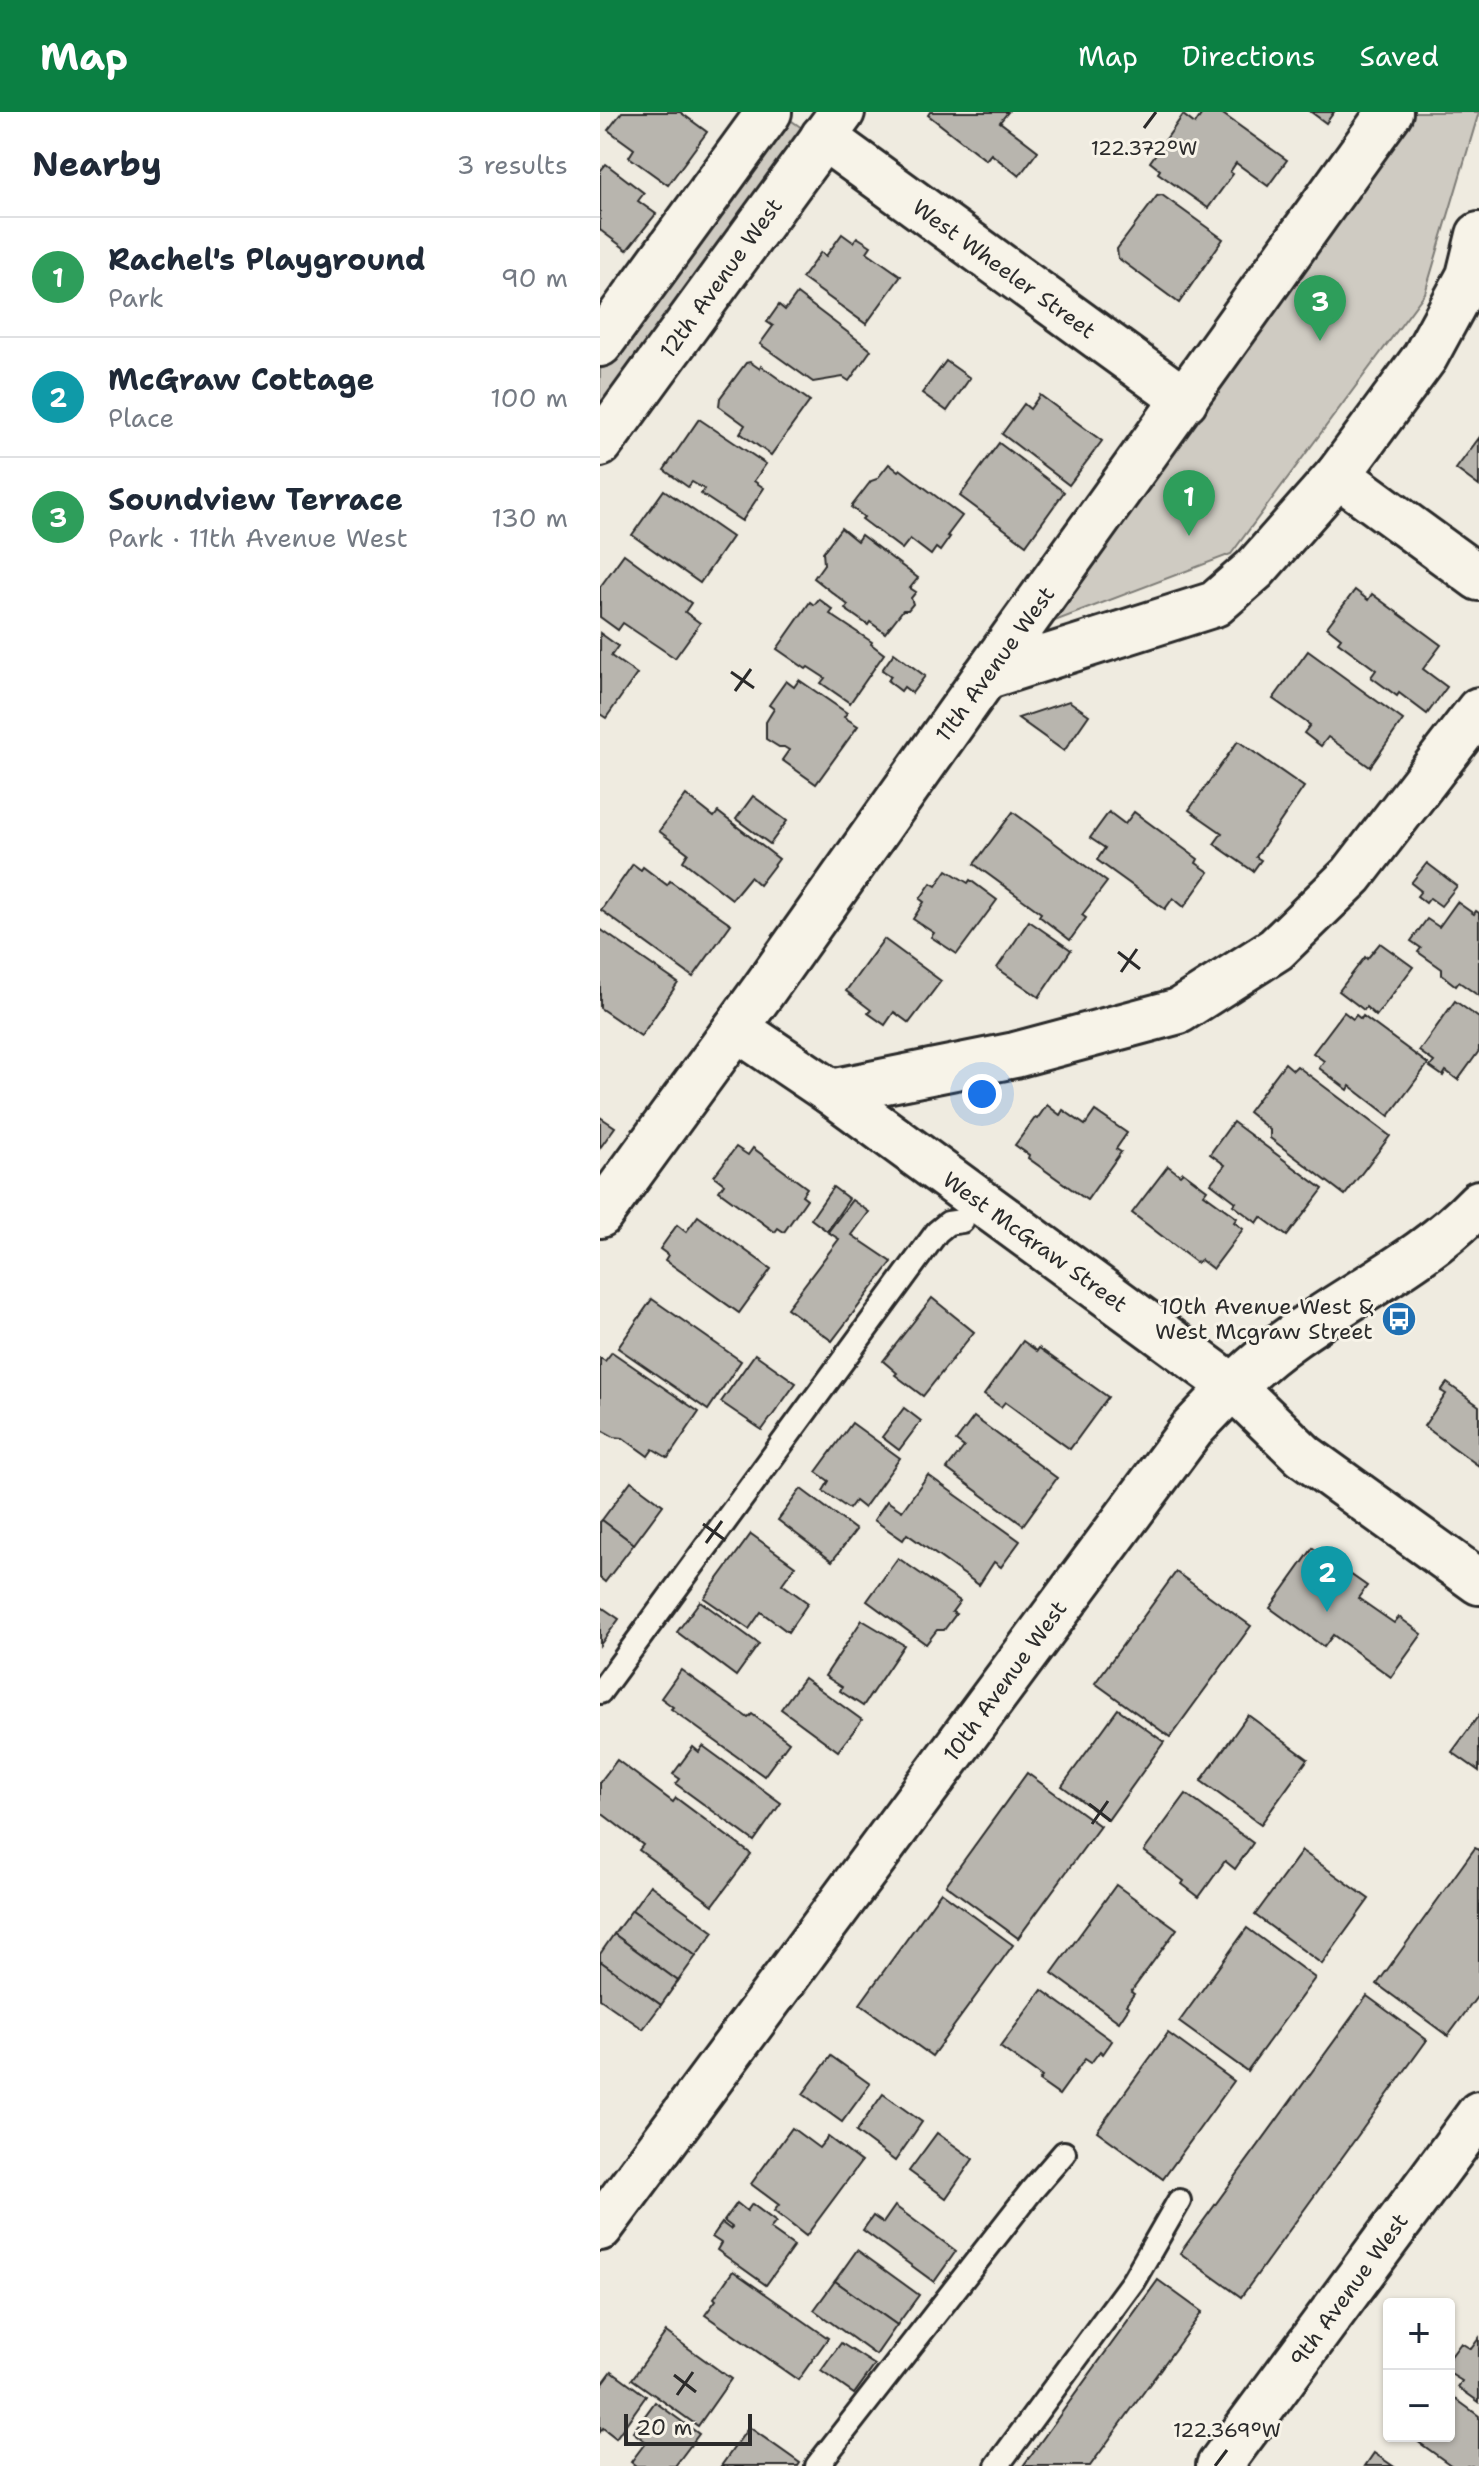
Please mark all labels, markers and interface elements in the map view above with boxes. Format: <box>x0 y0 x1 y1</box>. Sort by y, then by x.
text: Map <box>40 31 128 82</box>
text: Map <box>1078 37 1138 75</box>
text: Directions <box>1182 37 1316 75</box>
text: Saved <box>1360 37 1439 75</box>
text: 122.372°W <box>1091 135 1197 161</box>
text: Nearby <box>32 141 162 187</box>
text: 3 results <box>456 147 568 182</box>
street label: 12th Avenue West <box>653 192 789 364</box>
street label: West Wheeler Street <box>907 193 1101 345</box>
text: Rachel's Playground <box>108 239 426 280</box>
text: 1 <box>52 260 64 295</box>
text: 90 m <box>501 260 568 295</box>
pin: 3 <box>1294 275 1346 341</box>
text: Park <box>108 280 164 315</box>
text: McGraw Cottage <box>108 359 375 400</box>
text: 2 <box>49 380 67 415</box>
text: 100 m <box>490 380 568 415</box>
text: Place <box>108 400 174 435</box>
pin: 1 <box>1163 470 1215 536</box>
text: Soundview Terrace <box>108 479 403 520</box>
text: 3 <box>49 500 67 535</box>
text: 130 m <box>491 500 568 535</box>
text: Park · 11th Avenue West <box>108 520 408 555</box>
street label: 11th Avenue West <box>929 581 1061 747</box>
your location <box>962 1074 1002 1114</box>
street label: West McGraw Street <box>937 1165 1133 1319</box>
place label: 10th Avenue West & West Mcgraw Street <box>1155 1292 1374 1346</box>
bus stop icon: 10th Avenue West & West Mcgraw Street <box>1380 1300 1418 1338</box>
pin: 2 <box>1301 1546 1353 1612</box>
street label: 10th Avenue West <box>937 1595 1073 1767</box>
street label: 9th Avenue West <box>1283 2207 1415 2373</box>
map controls <box>1383 2298 1455 2442</box>
button: + <box>1383 2298 1455 2370</box>
button: − <box>1383 2370 1455 2442</box>
scale bar <box>624 2410 752 2446</box>
text: 20 m <box>636 2413 693 2442</box>
text: 122.369°W <box>1173 2417 1281 2443</box>

